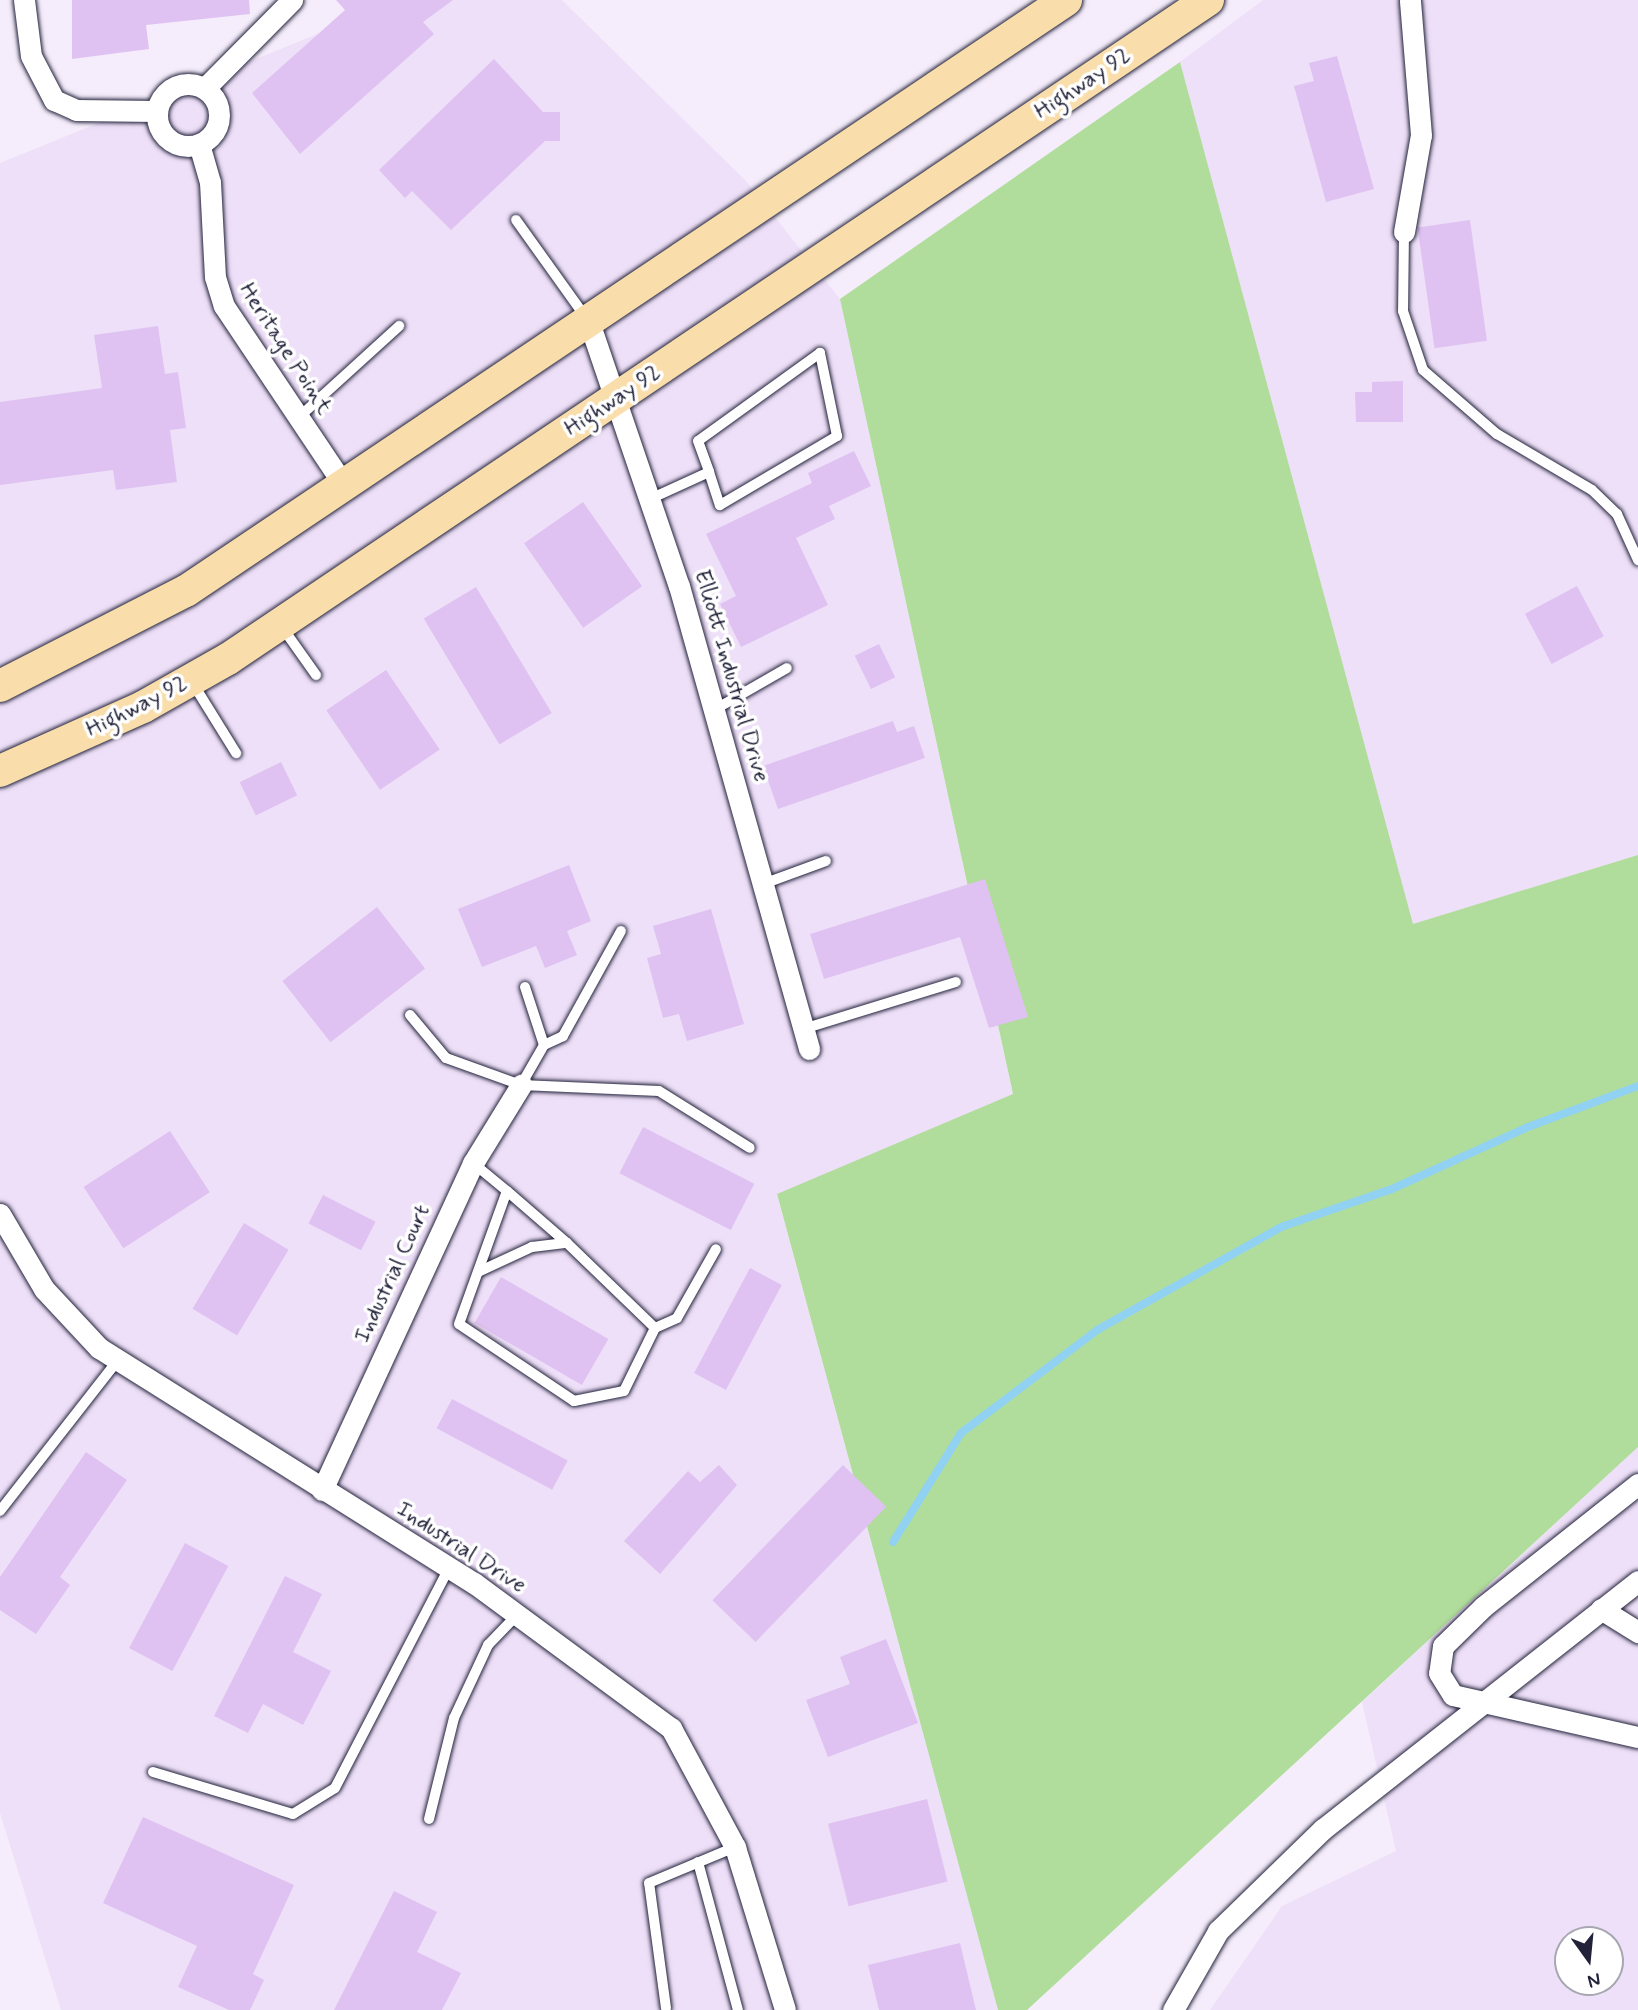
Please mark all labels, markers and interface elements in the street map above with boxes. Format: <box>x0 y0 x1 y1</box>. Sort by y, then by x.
street label: Highway 92 <box>1030 42 1136 126</box>
street label: Heritage Point <box>235 282 335 416</box>
street label: Highway 92 <box>560 359 666 443</box>
street label: Elliott Industrial Drive <box>688 568 774 784</box>
street label: Highway 92 <box>82 670 192 744</box>
street label: Industrial Court <box>348 1199 438 1349</box>
street label: Industrial Drive <box>392 1496 530 1600</box>
north arrow <box>1554 1926 1624 1996</box>
text: N <box>1585 1966 1603 1994</box>

